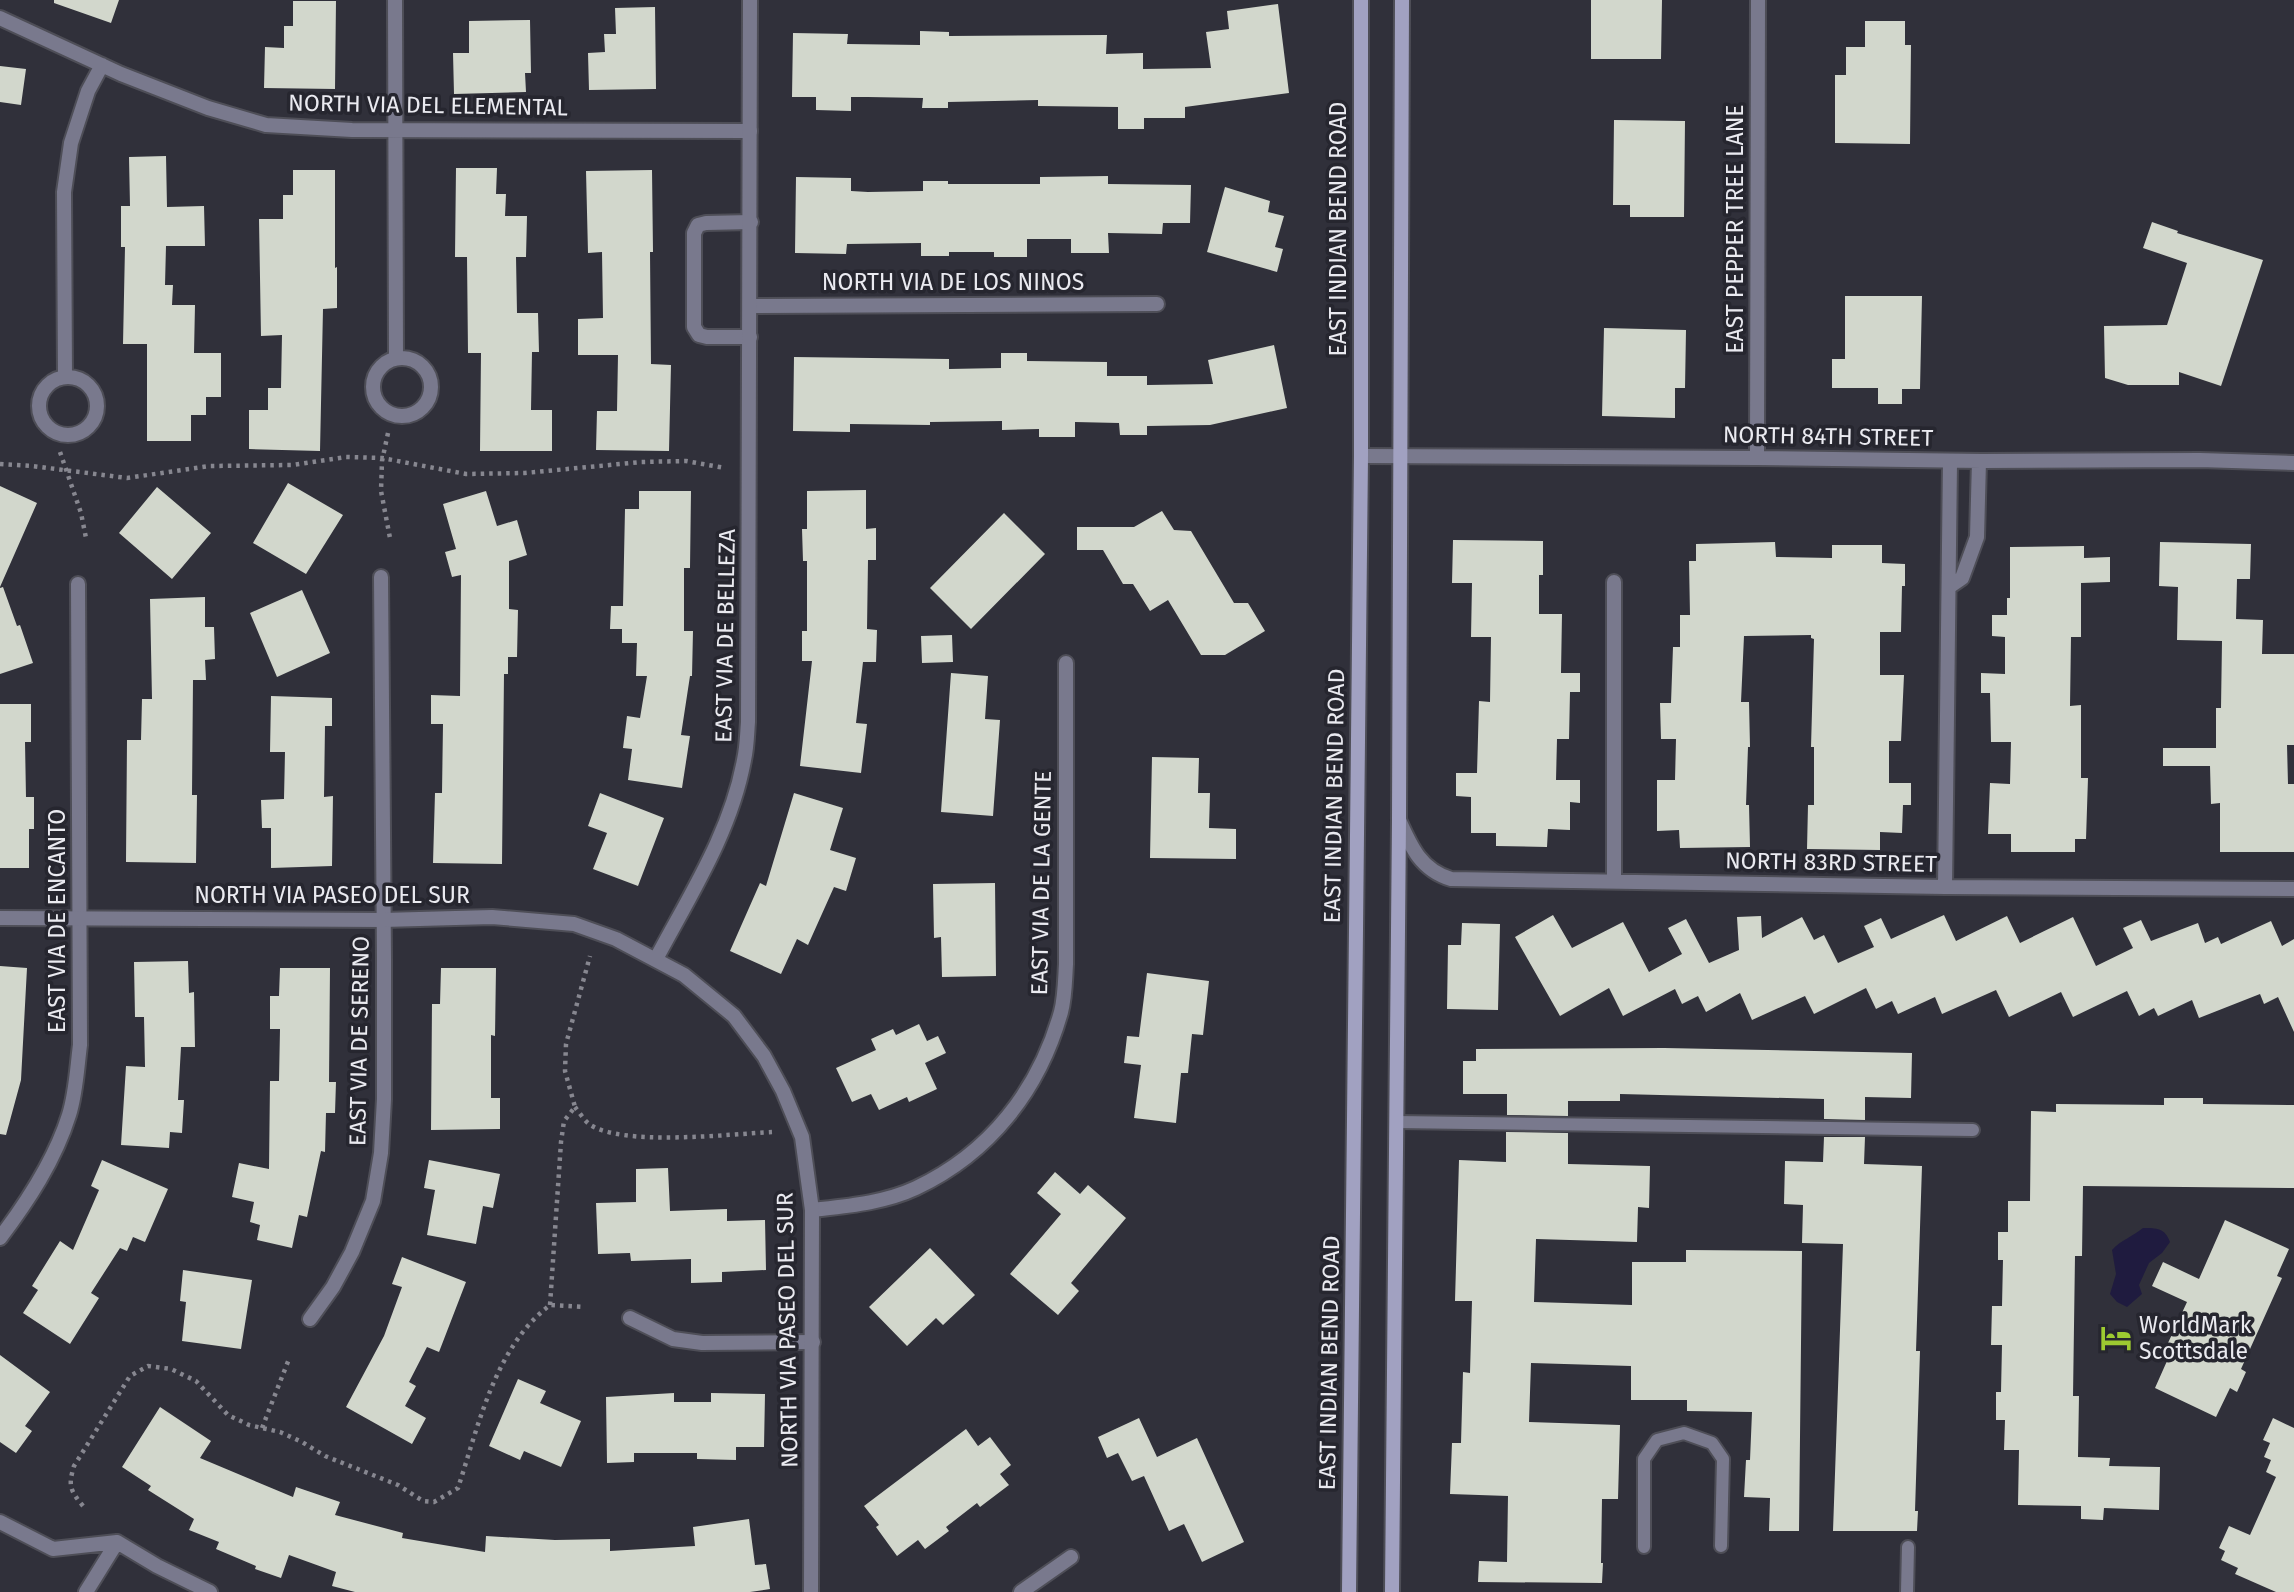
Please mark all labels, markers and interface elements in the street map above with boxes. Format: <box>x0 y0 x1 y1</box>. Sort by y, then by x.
street label: NORTH VIA DEL ELEMENTAL <box>288 89 568 121</box>
street label: EAST INDIAN BEND ROAD <box>1324 102 1352 356</box>
street label: EAST PEPPER TREE LANE <box>1721 104 1749 354</box>
street label: NORTH VIA DE LOS NINOS <box>822 268 1084 296</box>
street label: NORTH 84TH STREET <box>1723 420 1934 452</box>
street label: EAST VIA DE BELLEZA <box>709 528 741 743</box>
street label: EAST INDIAN BEND ROAD <box>1318 668 1350 924</box>
street label: EAST VIA DE LA GENTE <box>1025 770 1057 996</box>
street label: EAST VIA DE ENCANTO <box>43 809 71 1033</box>
street label: NORTH 83RD STREET <box>1725 846 1937 878</box>
street label: NORTH VIA PASEO DEL SUR <box>194 881 470 909</box>
street label: EAST VIA DE SERENO <box>343 936 375 1146</box>
street label: NORTH VIA PASEO DEL SUR <box>771 1192 803 1468</box>
street label: EAST INDIAN BEND ROAD <box>1313 1235 1345 1491</box>
place label: WorldMark Scottsdale <box>2139 1311 2252 1365</box>
hotel icon: WorldMark Scottsdale <box>2099 1321 2133 1355</box>

